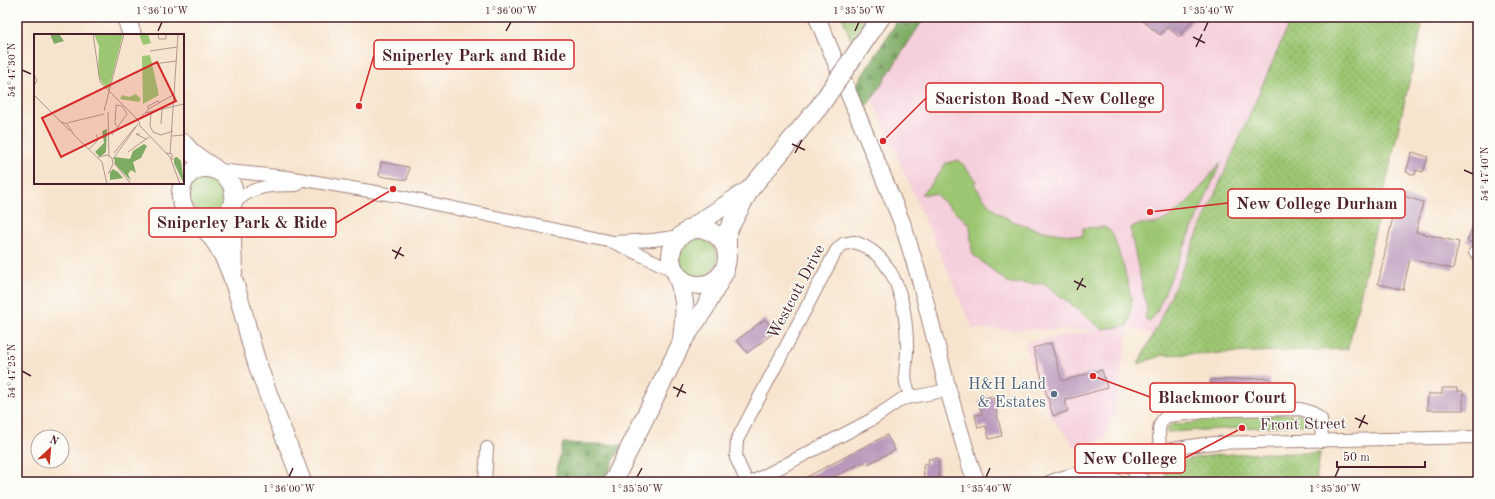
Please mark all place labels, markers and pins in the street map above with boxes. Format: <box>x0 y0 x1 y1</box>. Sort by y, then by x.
callout: Sniperley Park and Ride <box>374 40 574 69</box>
callout: Sacriston Road -New College <box>926 83 1163 112</box>
callout: New College Durham <box>1228 189 1405 218</box>
callout: Sniperley Park & Ride <box>149 208 336 237</box>
place label: H&H Land & Estates <box>968 377 1046 411</box>
callout: Blackmoor Court <box>1150 383 1295 412</box>
marker: H&H Land & Estates <box>1049 389 1059 399</box>
callout: New College <box>1075 444 1185 473</box>

